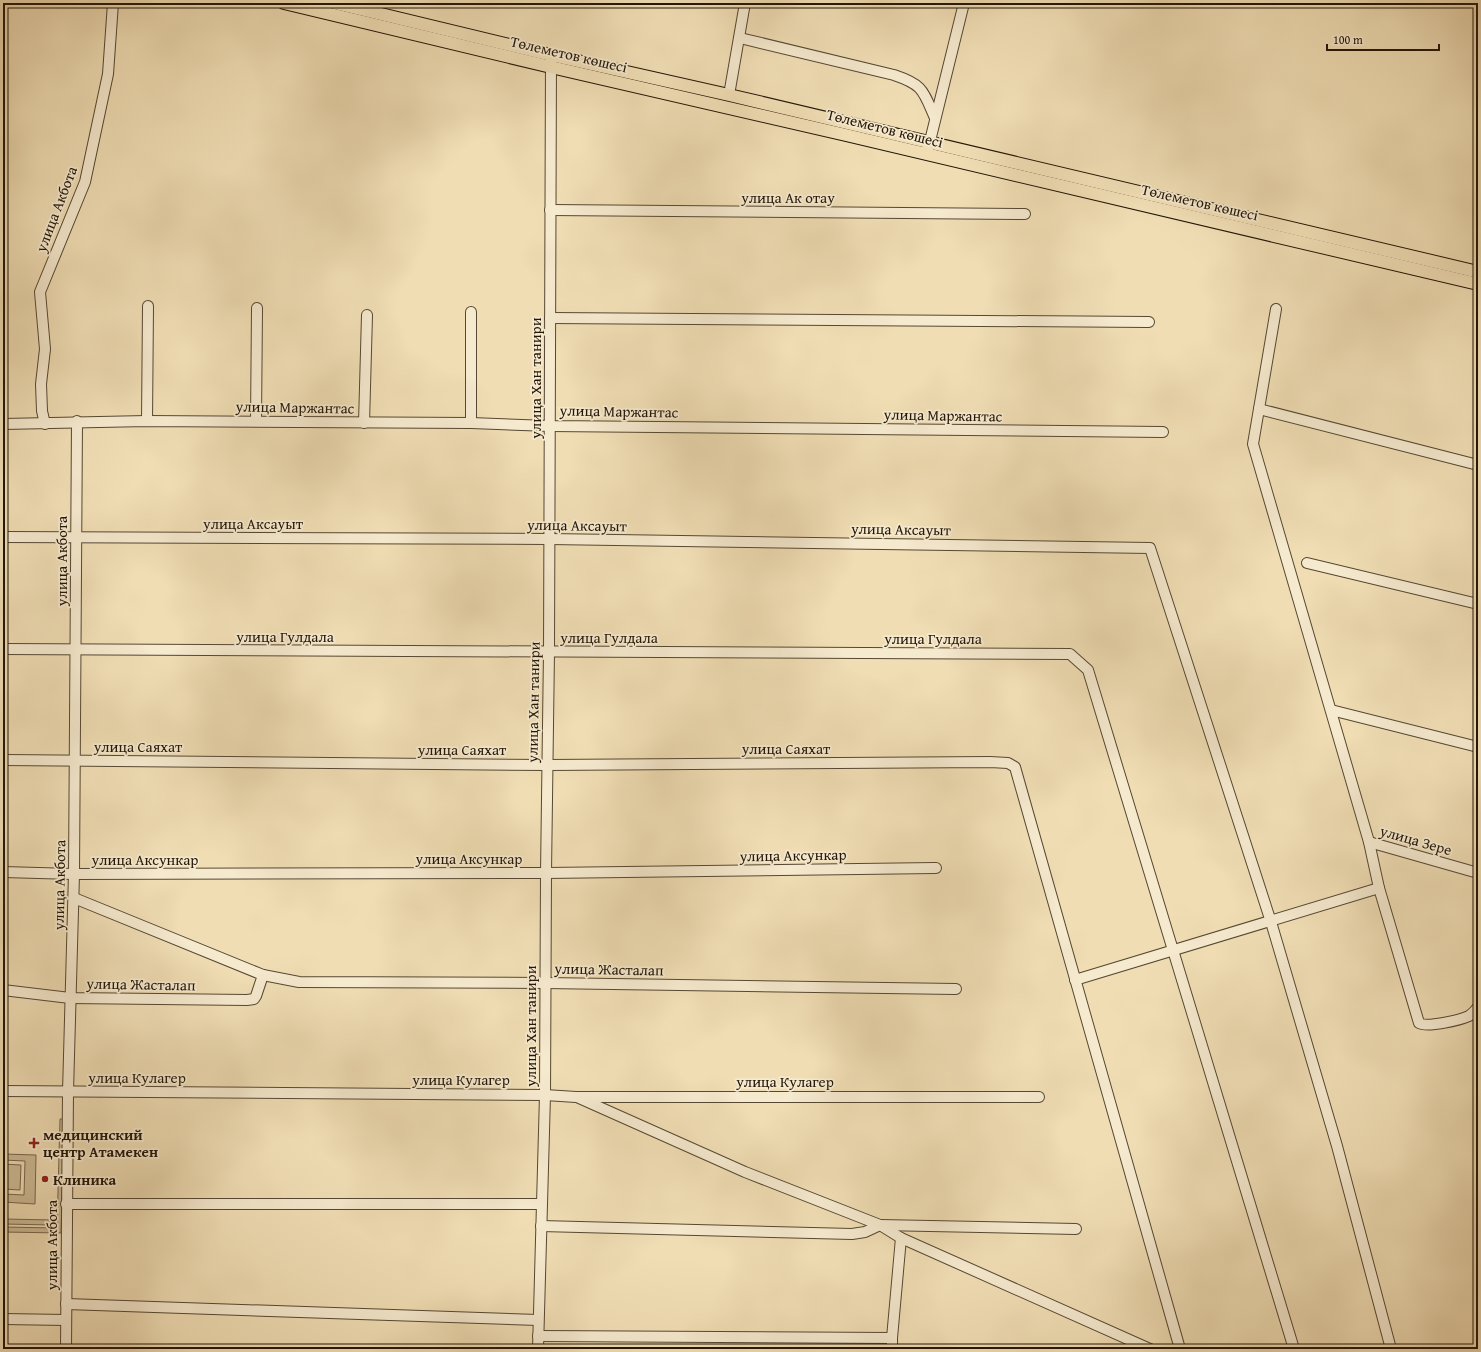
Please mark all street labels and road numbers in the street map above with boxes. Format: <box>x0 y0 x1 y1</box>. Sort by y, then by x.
street label: Төлеметов көшесі <box>508 30 630 78</box>
street label: Төлеметов көшесі <box>825 103 945 153</box>
street label: улица Акбота <box>30 162 82 256</box>
street label: Төлеметов көшесі <box>1139 178 1261 226</box>
street label: улица Ак отау <box>740 187 835 208</box>
street label: улица Хан танири <box>525 317 546 440</box>
street label: улица Маржантас <box>234 395 355 419</box>
street label: улица Маржантас <box>558 399 679 423</box>
street label: улица Маржантас <box>882 403 1003 427</box>
street label: улица Аксауыт <box>202 513 304 534</box>
street label: улица Аксауыт <box>526 514 628 536</box>
street label: улица Акбота <box>51 515 72 607</box>
street label: улица Аксауыт <box>850 518 952 540</box>
street label: улица Гулдала <box>235 626 335 647</box>
street label: улица Гулдала <box>559 627 659 648</box>
street label: улица Гулдала <box>883 628 983 649</box>
street label: улица Хан танири <box>521 641 545 764</box>
street label: улица Саяхат <box>93 736 183 757</box>
street label: улица Саяхат <box>741 738 831 759</box>
street label: улица Саяхат <box>417 739 507 760</box>
street label: улица Зере <box>1377 819 1454 860</box>
street label: улица Акбота <box>48 839 70 931</box>
street label: улица Аксункар <box>738 844 847 866</box>
street label: улица Аксункар <box>415 848 522 869</box>
street label: улица Аксункар <box>91 849 198 870</box>
street label: улица Жасталап <box>553 958 664 980</box>
street label: улица Хан танири <box>520 965 541 1088</box>
street label: улица Жасталап <box>85 973 196 995</box>
street label: улица Кулагер <box>87 1067 186 1088</box>
street label: улица Кулагер <box>411 1069 510 1090</box>
street label: улица Кулагер <box>735 1071 834 1092</box>
street label: улица Акбота <box>41 1199 62 1291</box>

